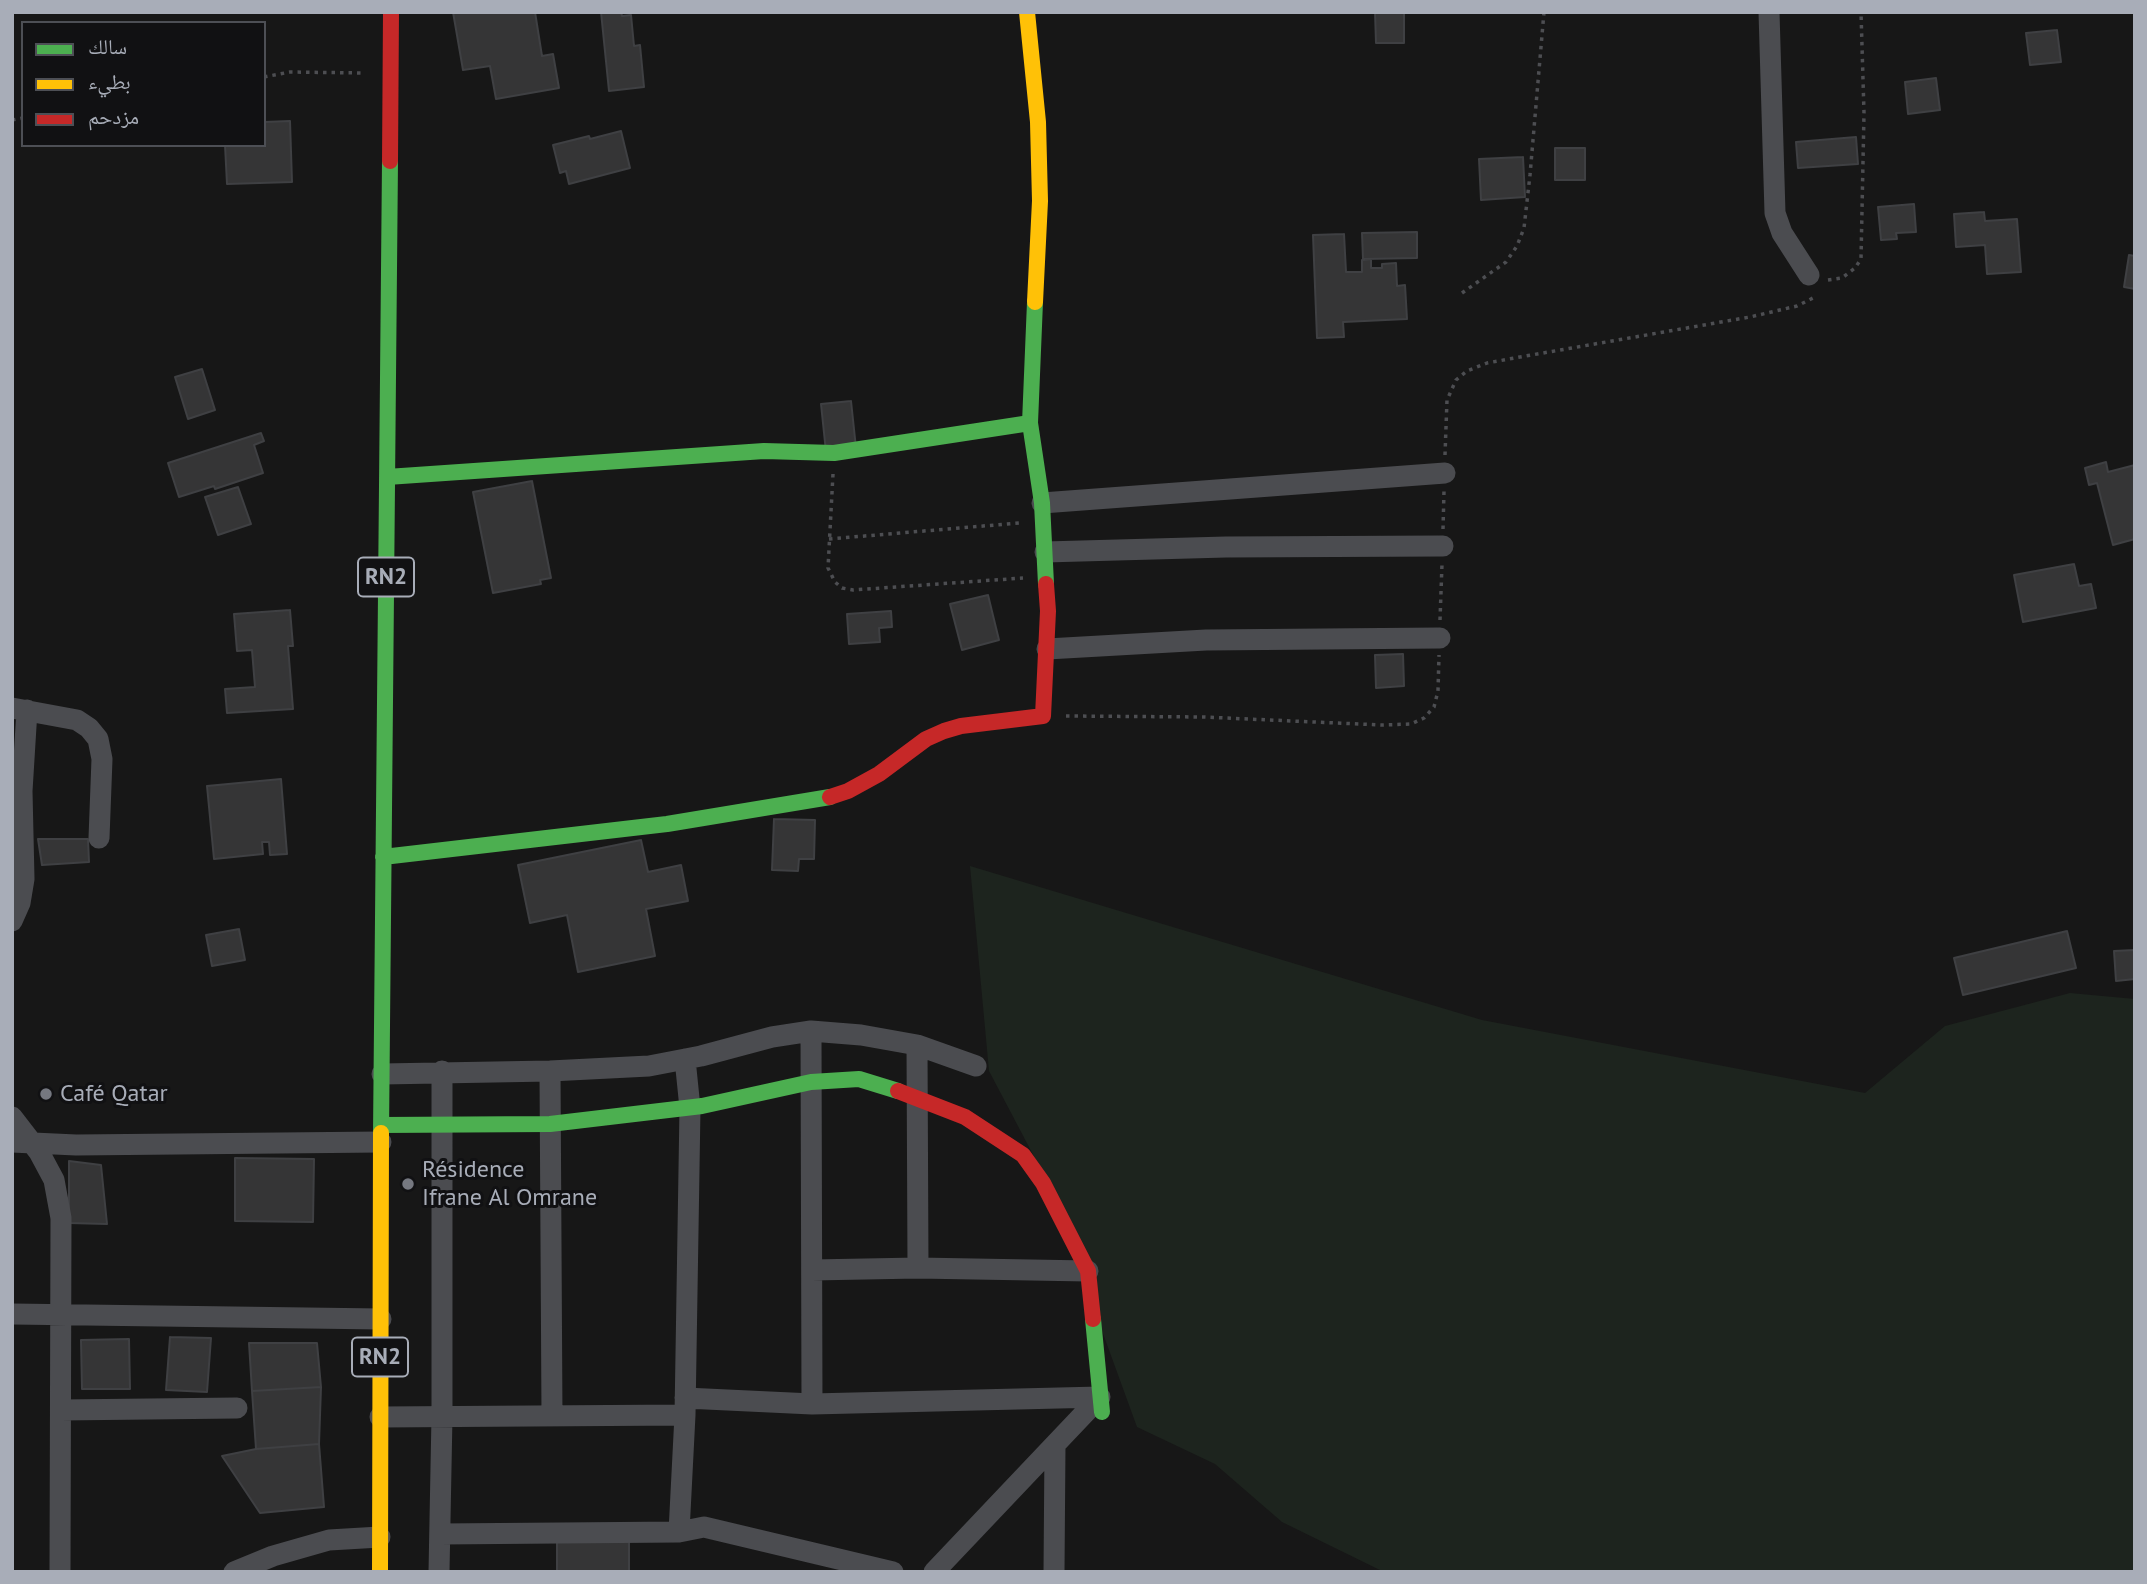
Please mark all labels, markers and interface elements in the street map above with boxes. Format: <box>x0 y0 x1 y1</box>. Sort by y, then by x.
legend <box>21 21 266 147</box>
text: سالك <box>88 33 127 60</box>
text: بطيء <box>88 68 131 95</box>
text: مزدحم <box>88 103 139 130</box>
road number: RN2 <box>358 558 414 596</box>
place label: Café Qatar <box>60 1080 168 1108</box>
marker: Café Qatar <box>38 1086 54 1102</box>
place label: Résidence Ifrane Al Omrane <box>422 1156 597 1212</box>
marker: Résidence Ifrane Al Omrane <box>400 1176 416 1192</box>
road number: RN2 <box>352 1338 408 1376</box>

